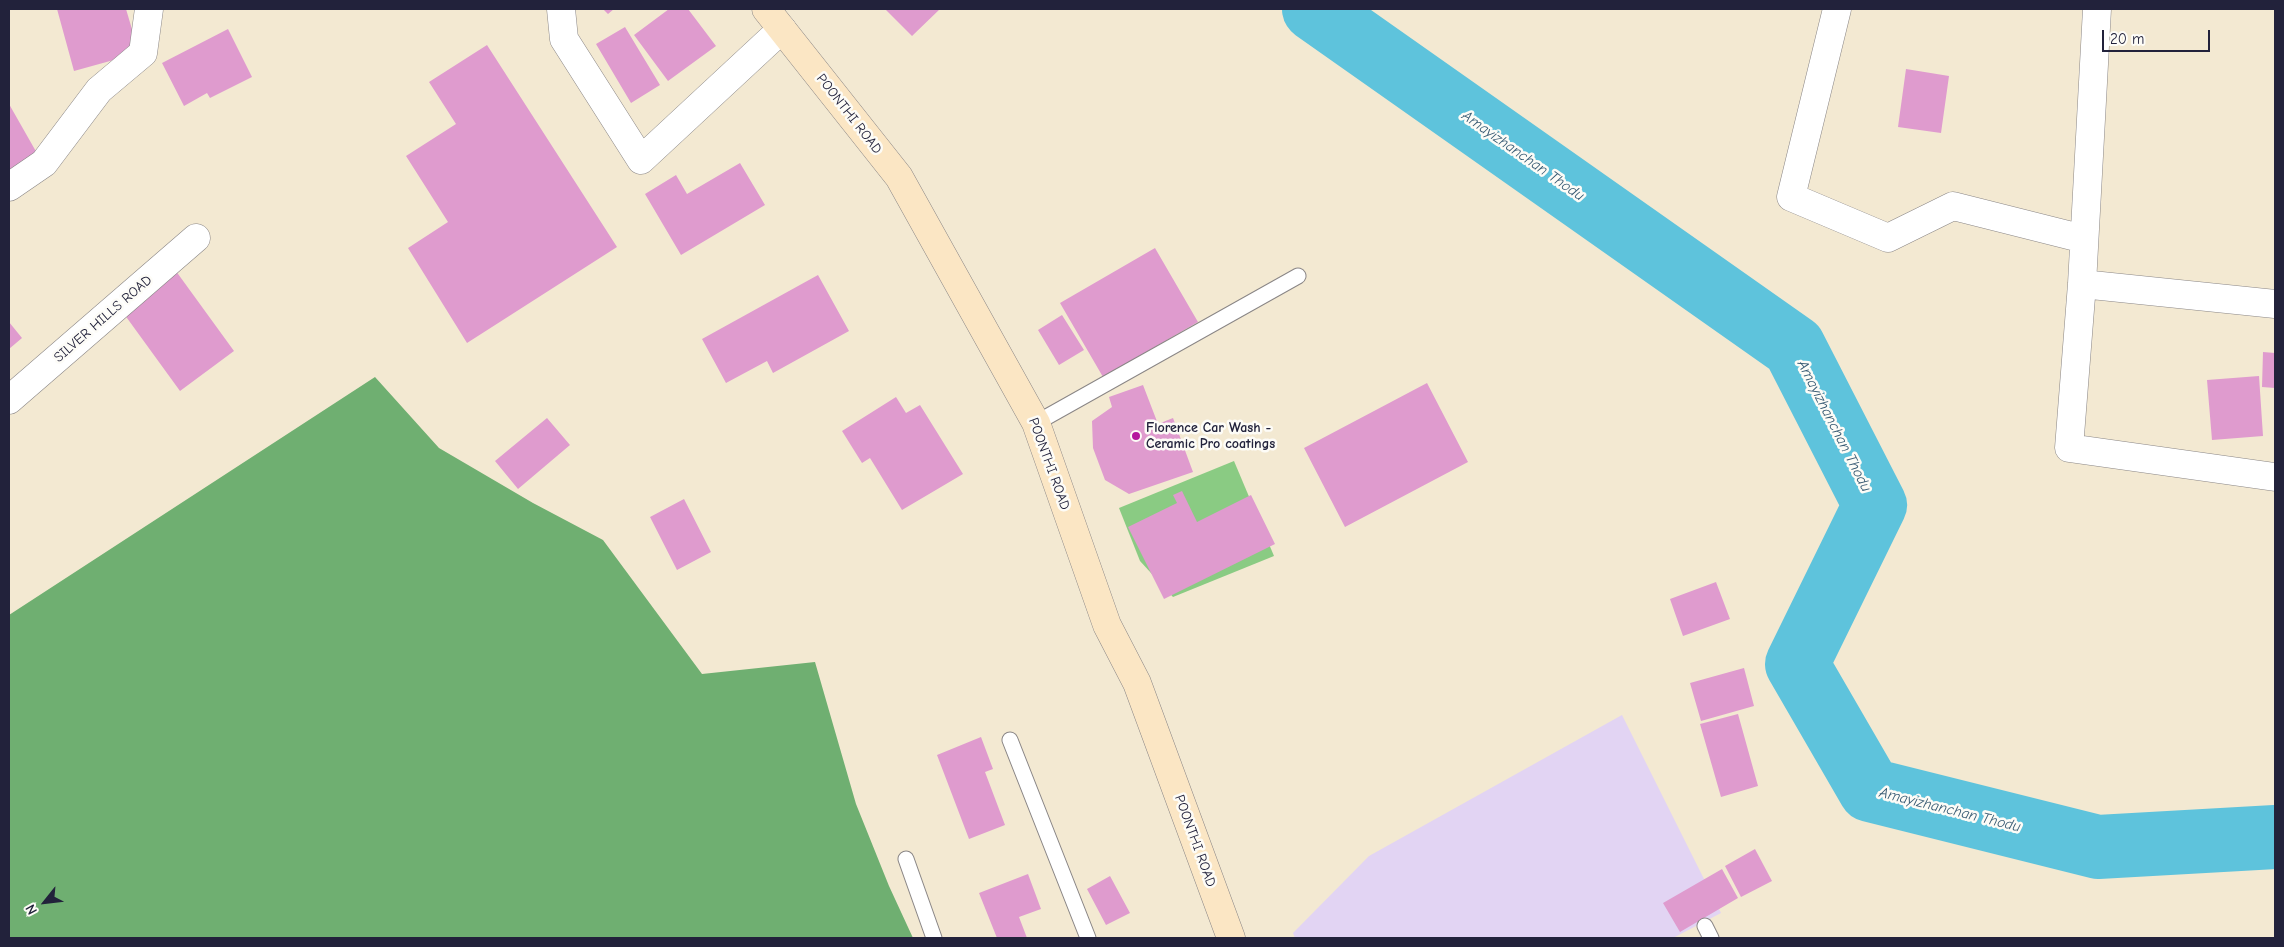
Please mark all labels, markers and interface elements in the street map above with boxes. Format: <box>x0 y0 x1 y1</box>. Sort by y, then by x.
scale bar <box>2104 20 2212 52</box>
text: 20 m <box>2110 30 2144 48</box>
street label: POONTHI ROAD <box>813 71 885 157</box>
water label: Amayizhanchan Thodu <box>1458 107 1588 205</box>
street label: SILVER HILLS ROAD <box>51 272 155 366</box>
water label: Amayizhanchan Thodu <box>1793 357 1875 495</box>
street label: POONTHI ROAD <box>1025 416 1073 512</box>
place label: Florence Car Wash - Ceramic Pro coatings <box>1146 420 1275 452</box>
marker: Florence Car Wash - Ceramic Pro coatings <box>1130 430 1142 442</box>
water label: Amayizhanchan Thodu <box>1877 784 2023 836</box>
street label: POONTHI ROAD <box>1171 793 1219 889</box>
north arrow <box>20 877 70 927</box>
text: N <box>22 901 41 918</box>

